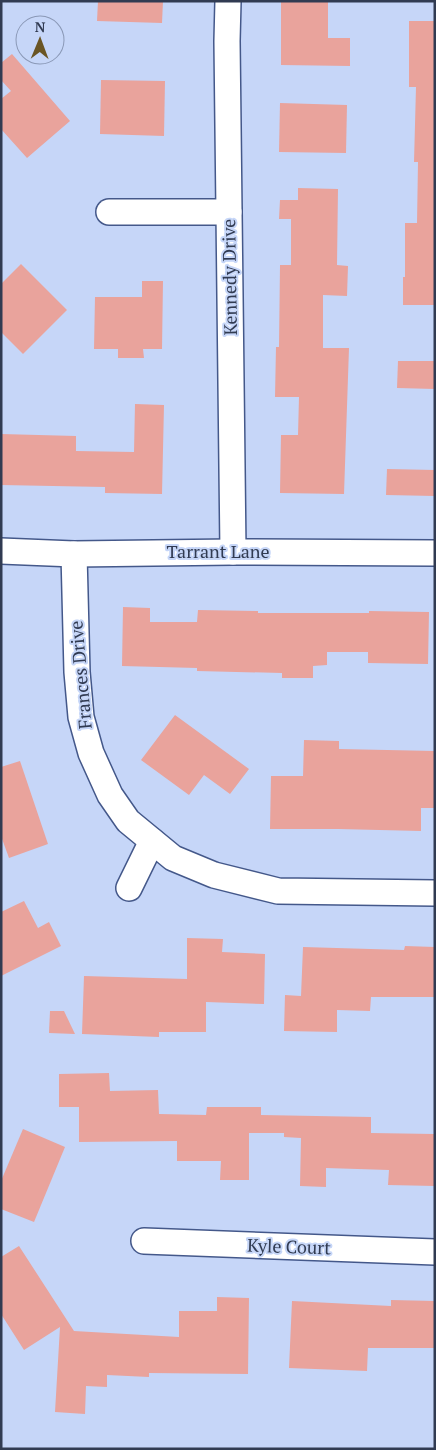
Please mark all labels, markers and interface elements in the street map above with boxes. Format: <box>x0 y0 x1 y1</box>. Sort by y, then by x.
north arrow <box>15 15 65 65</box>
text: N <box>35 17 46 36</box>
street label: Kennedy Drive <box>216 218 242 336</box>
street label: Tarrant Lane <box>166 539 270 563</box>
street label: Frances Drive <box>63 620 97 730</box>
street label: Kyle Court <box>247 1233 332 1259</box>

